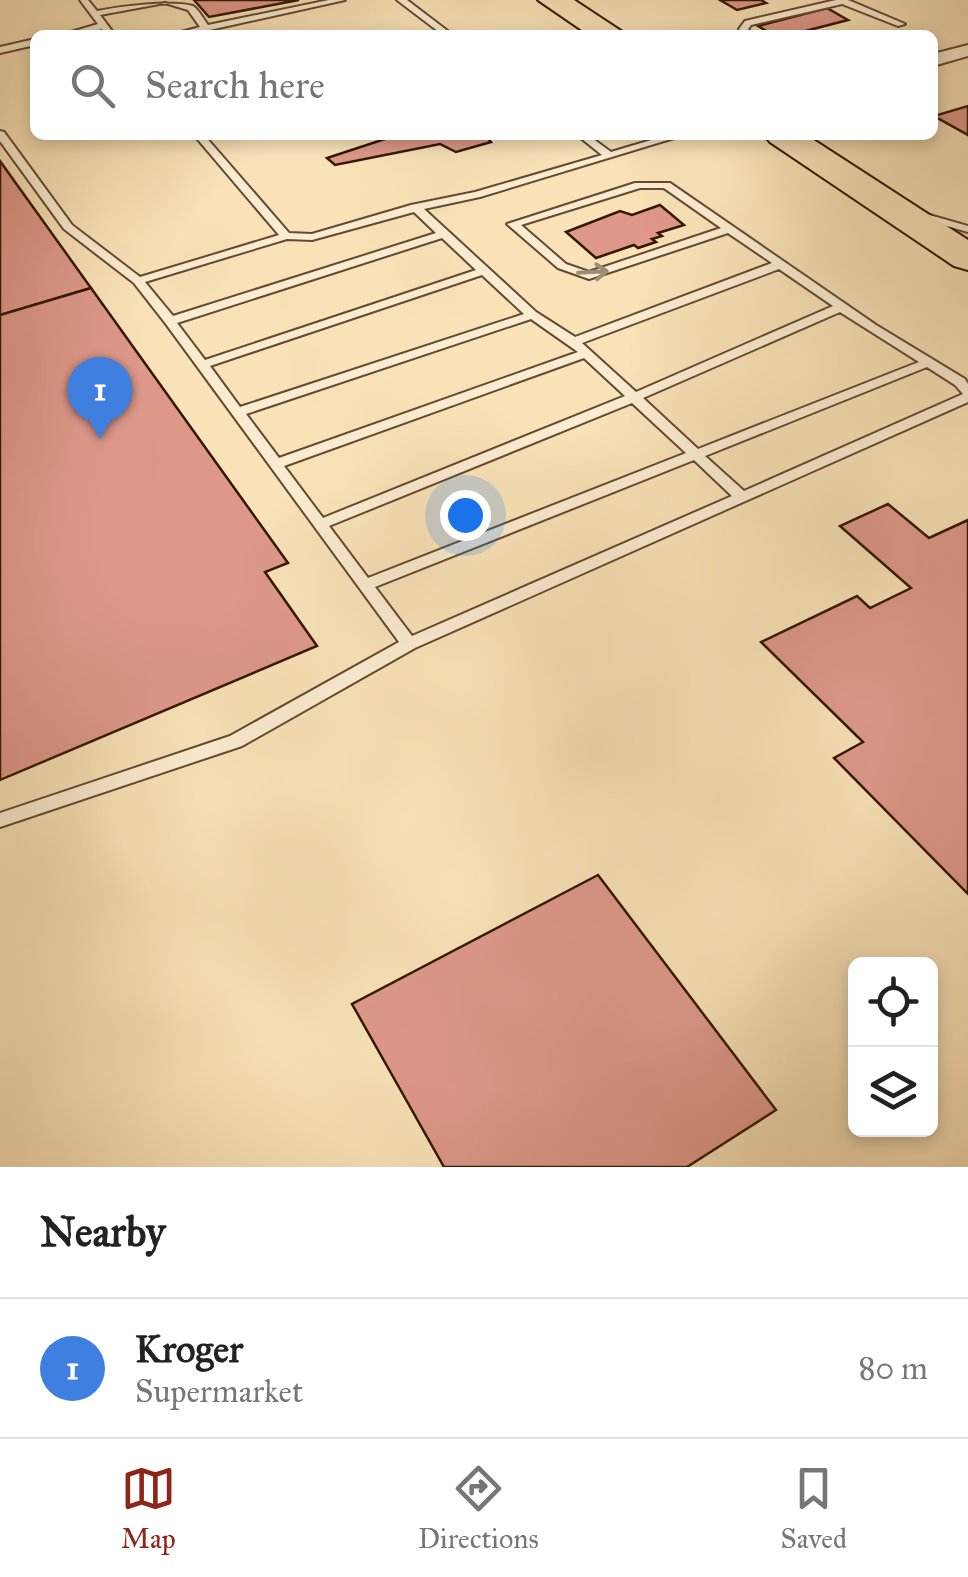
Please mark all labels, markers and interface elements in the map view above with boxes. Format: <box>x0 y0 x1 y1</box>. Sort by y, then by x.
search box <box>30 30 938 140</box>
icon: search <box>65 58 120 113</box>
text: Search here <box>145 62 325 108</box>
one-way arrow <box>576 262 609 281</box>
pin: 1 <box>68 356 132 439</box>
your location <box>440 490 491 541</box>
map controls <box>848 957 938 1137</box>
button: locate <box>848 957 938 1047</box>
button: layers <box>848 1047 938 1137</box>
text: Nearby <box>40 1206 165 1258</box>
text: Kroger <box>135 1326 243 1372</box>
text: 1 <box>66 1349 79 1388</box>
text: 80 m <box>859 1349 928 1388</box>
text: Supermarket <box>135 1372 303 1411</box>
tab: Map <box>121 1461 176 1556</box>
tab: Directions <box>418 1461 539 1556</box>
tab: Saved <box>781 1461 847 1556</box>

